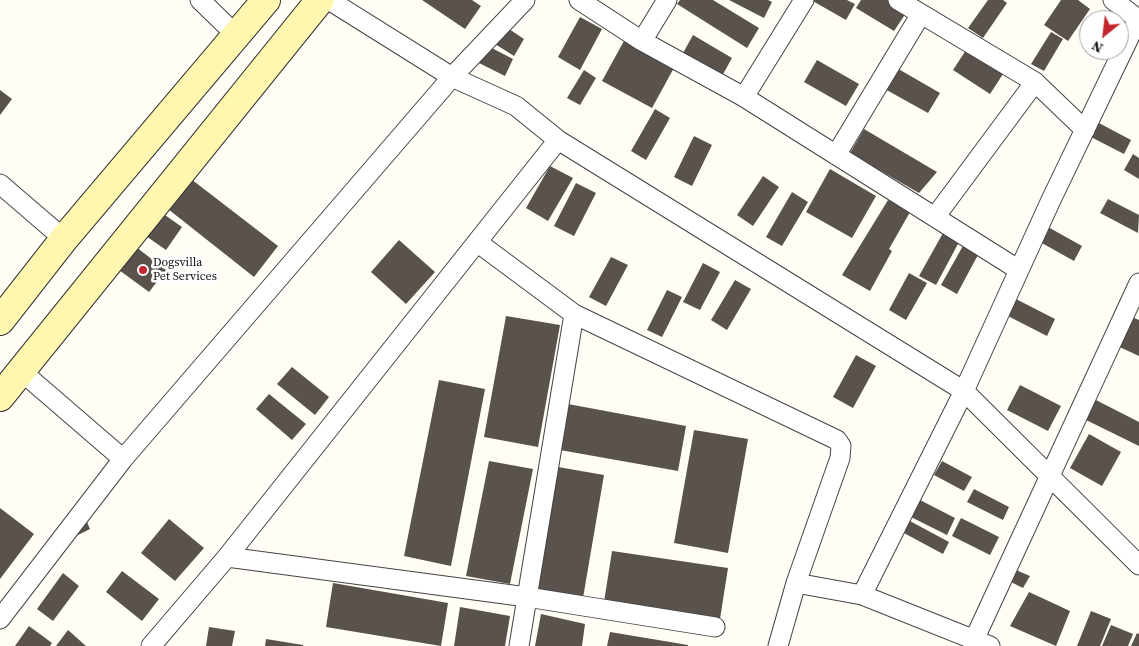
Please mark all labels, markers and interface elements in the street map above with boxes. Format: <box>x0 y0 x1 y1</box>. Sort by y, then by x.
north arrow <box>1079 10 1129 60</box>
text: N <box>1088 36 1107 58</box>
place label: Dogsvilla Pet Services <box>153 256 217 284</box>
marker: Dogsvilla Pet Services <box>137 264 149 276</box>

